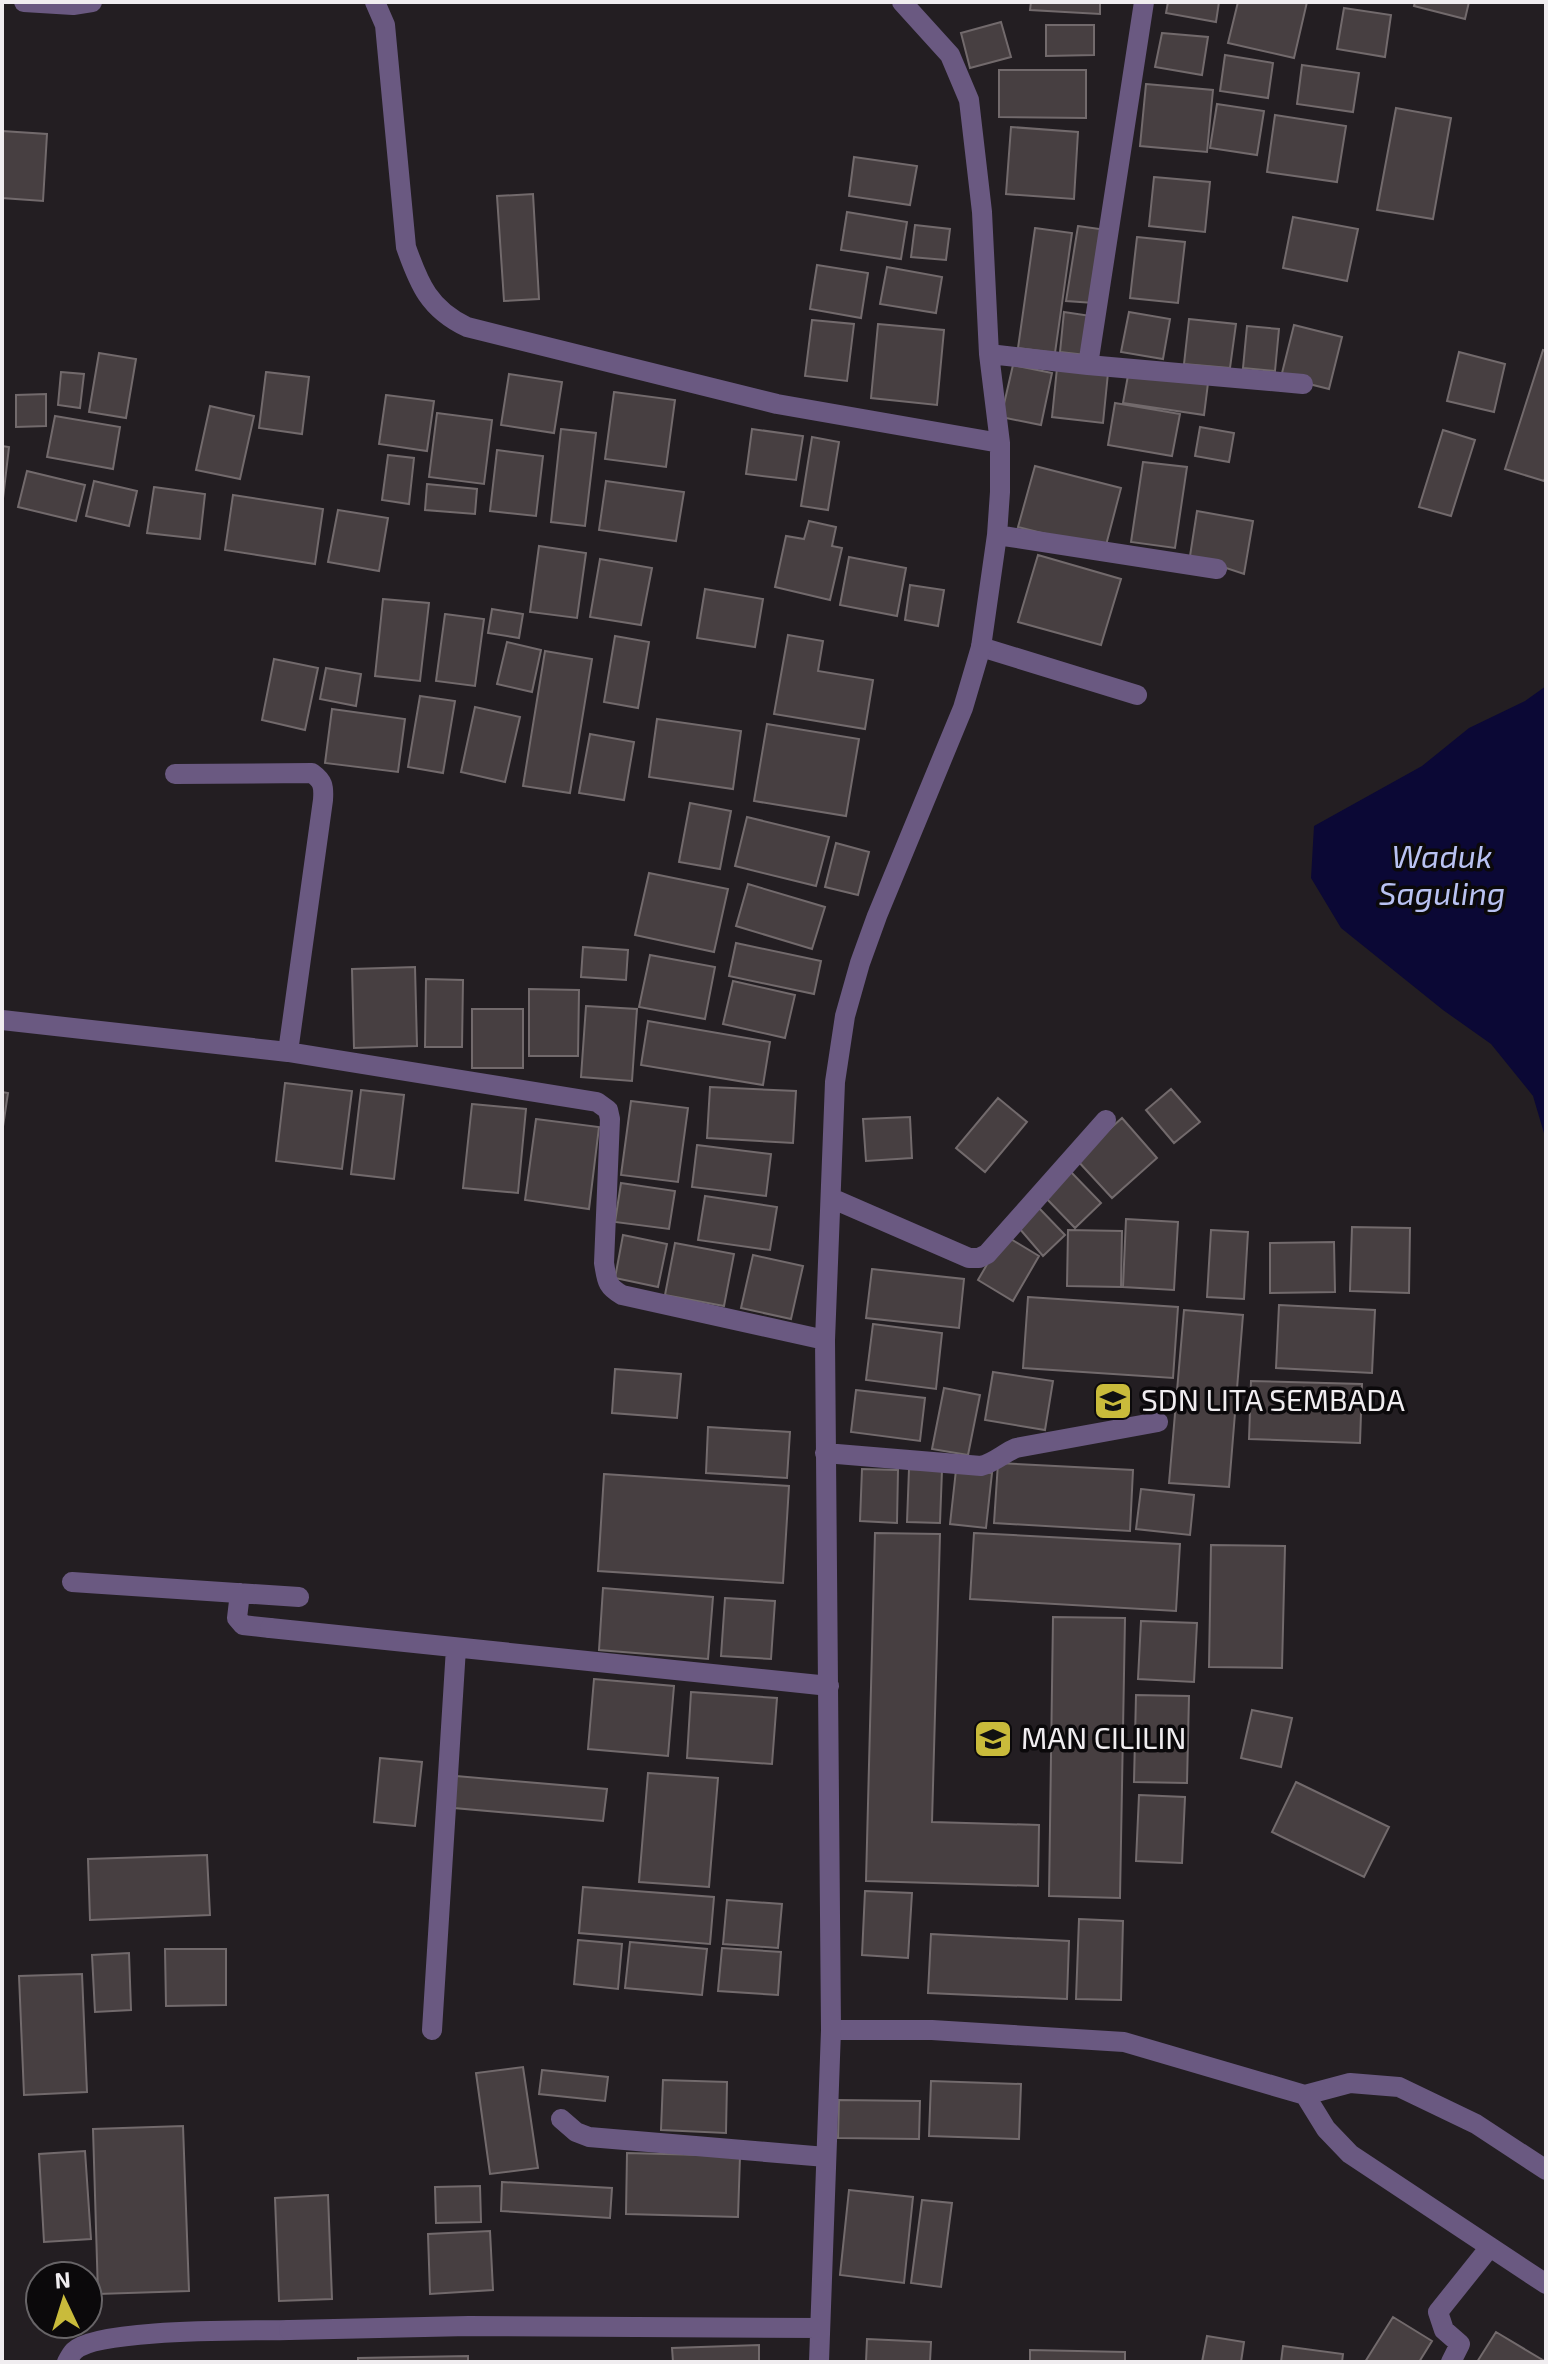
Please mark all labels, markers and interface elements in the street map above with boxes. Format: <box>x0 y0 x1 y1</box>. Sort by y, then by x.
water label: Waduk Saguling <box>1379 836 1505 912</box>
school or university icon: SDN LITA SEMBADA <box>1092 1380 1134 1422</box>
place label: SDN LITA SEMBADA <box>1141 1381 1405 1417</box>
school or university icon: MAN CILILIN <box>972 1718 1014 1760</box>
place label: MAN CILILIN <box>1021 1719 1186 1755</box>
north arrow <box>24 2260 104 2340</box>
text: N <box>54 2266 71 2293</box>

